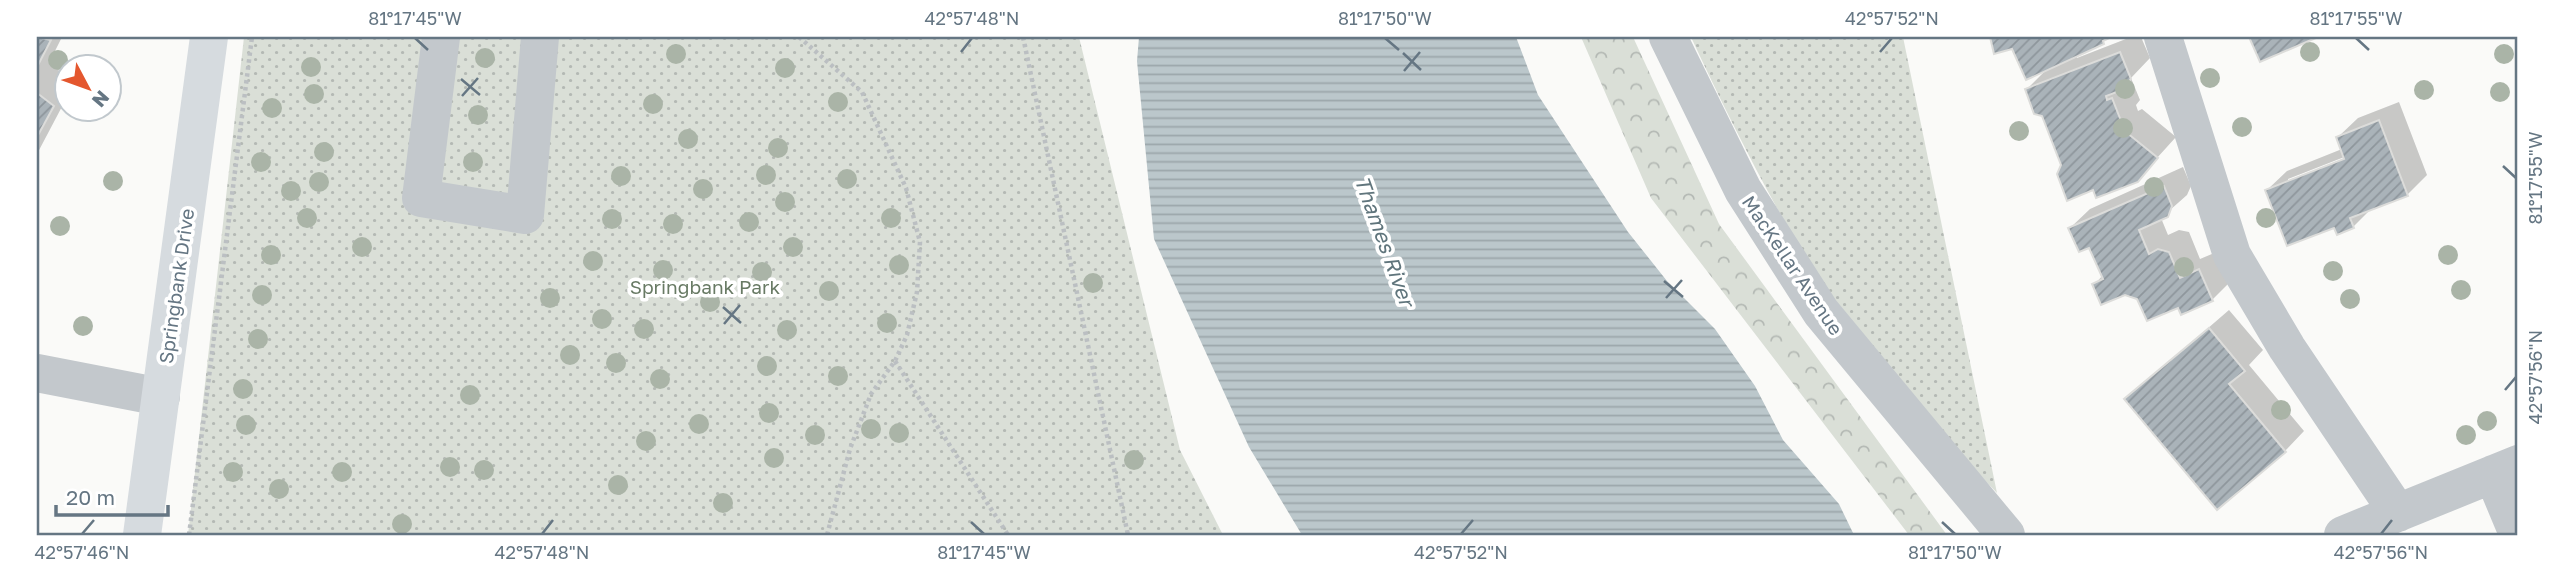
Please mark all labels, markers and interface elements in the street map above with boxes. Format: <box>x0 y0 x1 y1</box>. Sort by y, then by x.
text: 81°17'45"W <box>368 7 462 29</box>
text: 42°57'48"N <box>924 7 1020 29</box>
text: 81°17'50"W <box>1338 7 1432 29</box>
text: 42°57'52"N <box>1845 7 1939 29</box>
text: 81°17'55"W <box>2309 7 2403 29</box>
north arrow <box>52 52 122 122</box>
text: N <box>88 86 115 112</box>
text: 81°17'55"W <box>2524 131 2546 225</box>
water label: Thames River <box>1349 172 1422 312</box>
street label: MacKellar Avenue <box>1738 191 1848 339</box>
street label: Springbank Drive <box>154 207 198 365</box>
park label: Springbank Park <box>630 275 780 298</box>
text: 42°57'56"N <box>2524 330 2546 424</box>
scale bar <box>56 474 168 518</box>
text: 20 m <box>66 484 115 510</box>
text: 42°57'46"N <box>35 541 129 563</box>
text: 42°57'48"N <box>494 541 590 563</box>
text: 81°17'45"W <box>937 541 1031 563</box>
text: 42°57'52"N <box>1414 541 1508 563</box>
text: 81°17'50"W <box>1908 541 2002 563</box>
text: 42°57'56"N <box>2334 541 2428 563</box>

